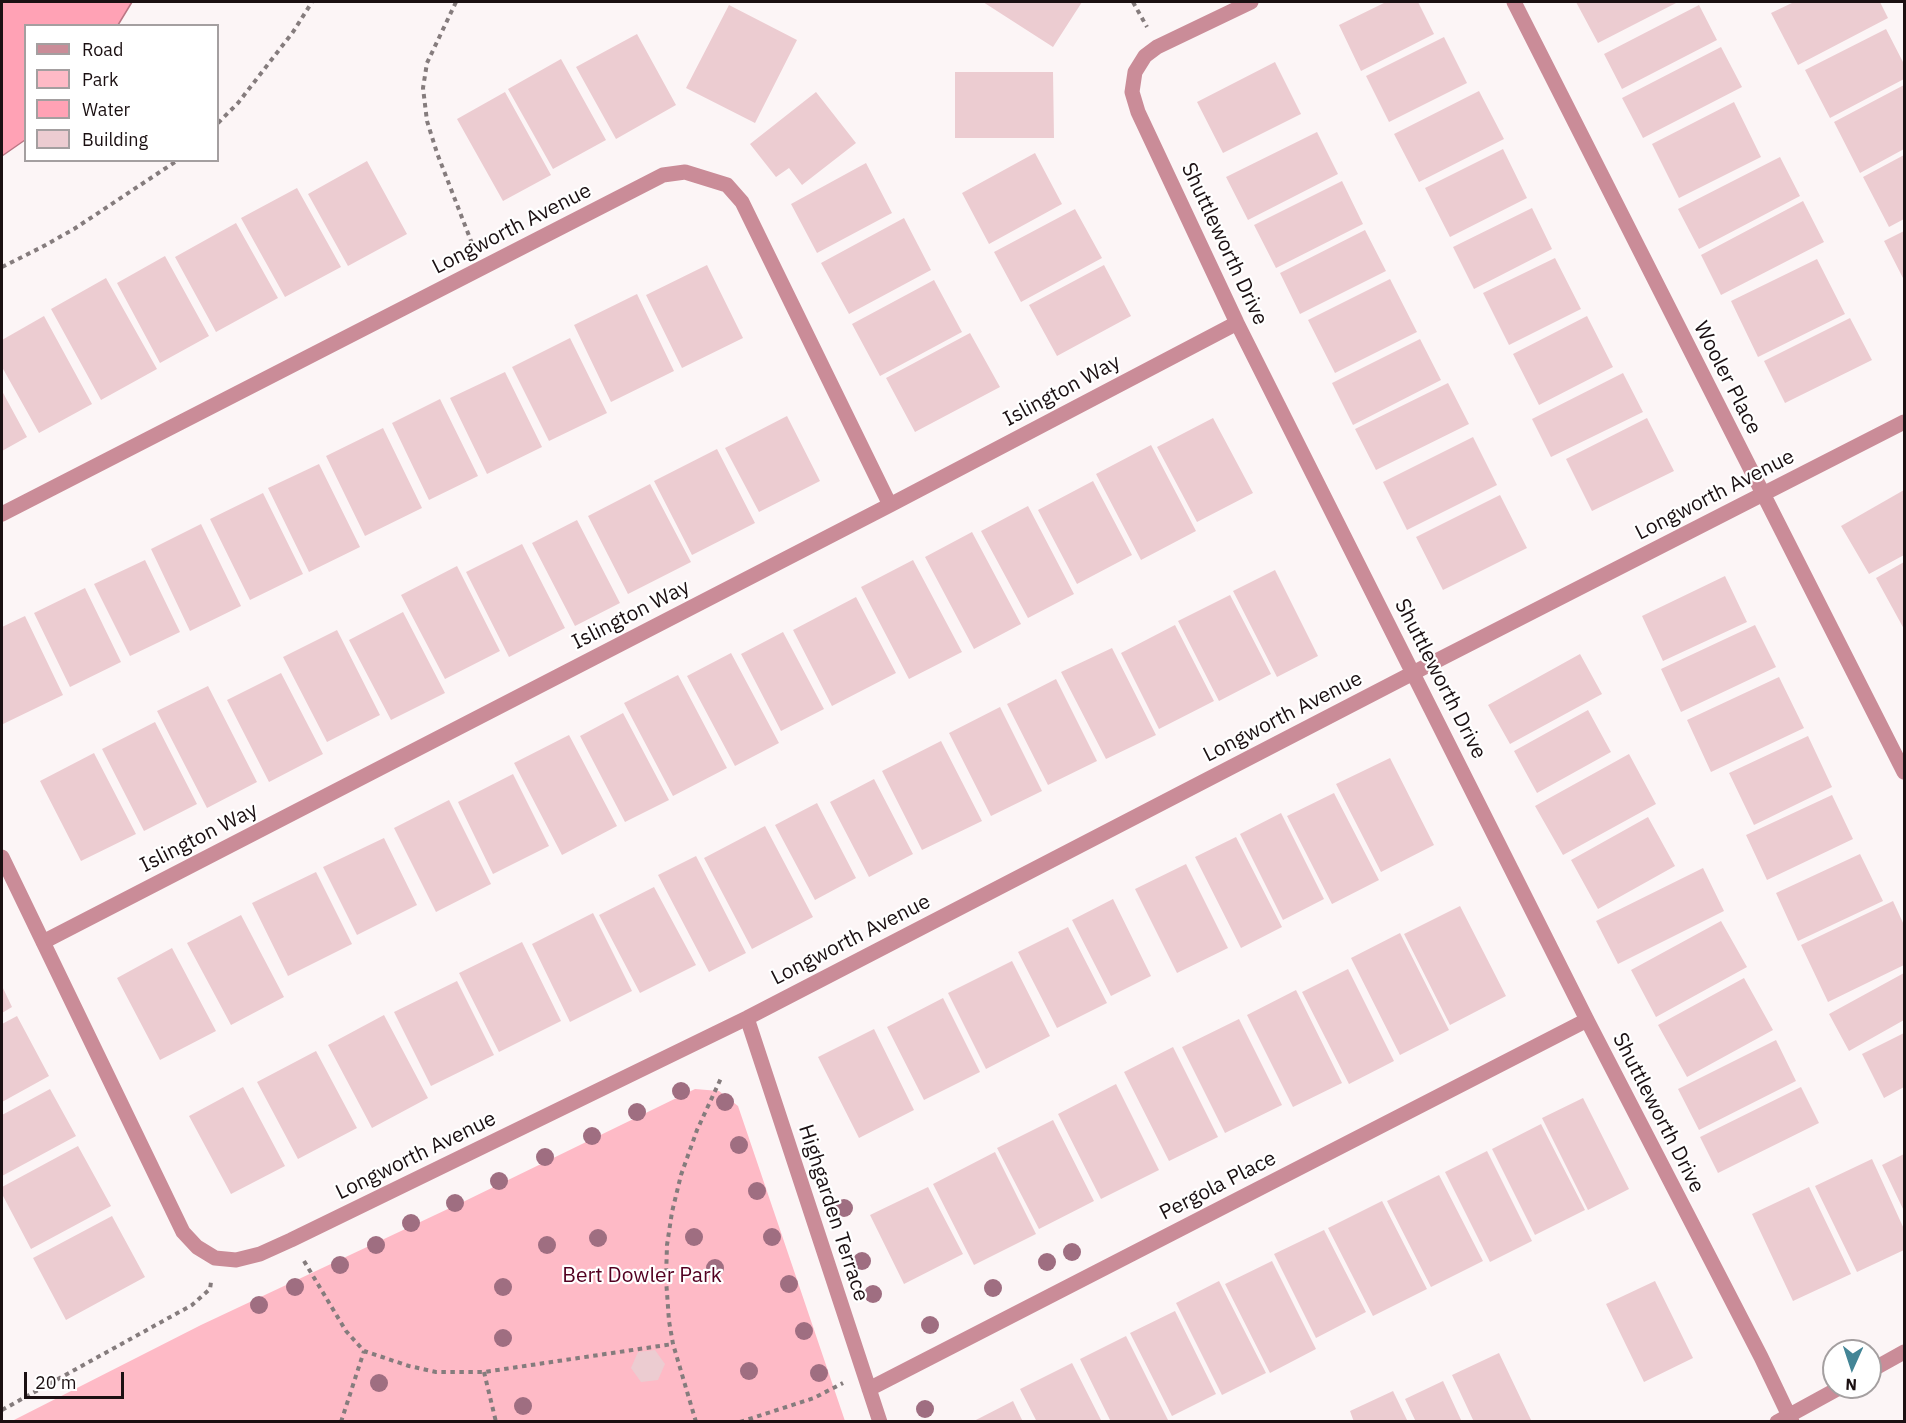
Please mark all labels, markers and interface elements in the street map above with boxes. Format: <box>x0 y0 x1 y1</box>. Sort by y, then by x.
legend <box>24 24 219 162</box>
text: Road <box>82 38 123 61</box>
text: Park <box>82 68 118 91</box>
text: Water <box>82 98 130 121</box>
text: Building <box>82 128 148 151</box>
street label: Shuttleworth Drive <box>1175 159 1273 329</box>
street label: Longworth Avenue <box>428 178 596 280</box>
street label: Wooler Place <box>1688 317 1766 439</box>
street label: Islington Way <box>999 350 1125 432</box>
street label: Longworth Avenue <box>1631 444 1799 546</box>
street label: Islington Way <box>568 575 694 655</box>
street label: Shuttleworth Drive <box>1389 595 1491 763</box>
street label: Longworth Avenue <box>1199 666 1367 768</box>
street label: Islington Way <box>136 798 262 878</box>
street label: Longworth Avenue <box>767 889 935 991</box>
street label: Shuttleworth Drive <box>1607 1029 1709 1197</box>
street label: Longworth Avenue <box>332 1106 500 1206</box>
street label: Highgarden Terrace <box>793 1122 873 1304</box>
street label: Pergola Place <box>1156 1146 1280 1226</box>
park label: Bert Dowler Park <box>562 1263 722 1289</box>
north arrow <box>1822 1339 1882 1399</box>
scale bar <box>27 1360 128 1398</box>
text: 20 m <box>35 1371 77 1394</box>
text: N <box>1845 1375 1857 1395</box>

